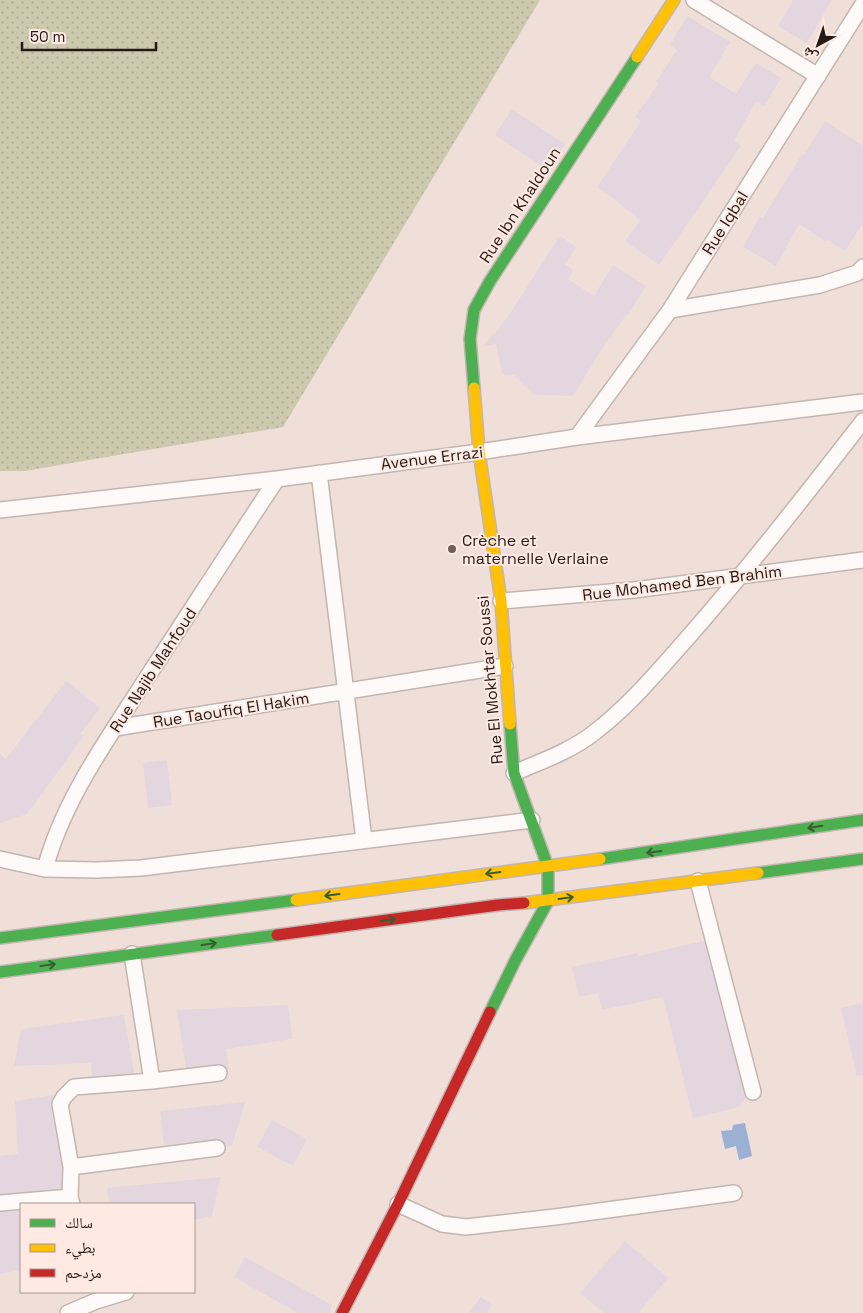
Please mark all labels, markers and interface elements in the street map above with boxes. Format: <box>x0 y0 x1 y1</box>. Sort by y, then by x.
scale bar <box>22 20 156 52</box>
north arrow <box>793 20 843 70</box>
text: 50 m <box>30 27 65 46</box>
text: ش <box>798 43 821 67</box>
street label: Rue Ibn Khaldoun <box>475 143 565 267</box>
street label: Rue Iqbal <box>697 187 753 259</box>
street label: Avenue Errazi <box>380 441 484 475</box>
place label: Crèche et maternelle Verlaine <box>462 530 609 569</box>
marker: Crèche et maternelle Verlaine <box>446 543 458 555</box>
street label: Rue Mohamed Ben Brahim <box>581 560 783 606</box>
street label: Rue El Mokhtar Soussi <box>472 595 508 765</box>
street label: Rue Najib Mahfoud <box>105 604 201 736</box>
street label: Rue Taoufiq El Hakim <box>151 687 311 733</box>
one-way arrow <box>807 823 823 833</box>
one-way arrow <box>647 847 663 857</box>
one-way arrow <box>485 868 501 878</box>
one-way arrow <box>324 890 340 900</box>
one-way arrow <box>558 893 574 903</box>
one-way arrow <box>379 914 395 924</box>
one-way arrow <box>201 939 217 949</box>
one-way arrow <box>40 960 56 970</box>
legend <box>20 1203 195 1293</box>
text: سالك <box>65 1213 93 1232</box>
text: بطيء <box>65 1238 95 1260</box>
text: مزدحم <box>65 1263 102 1283</box>

